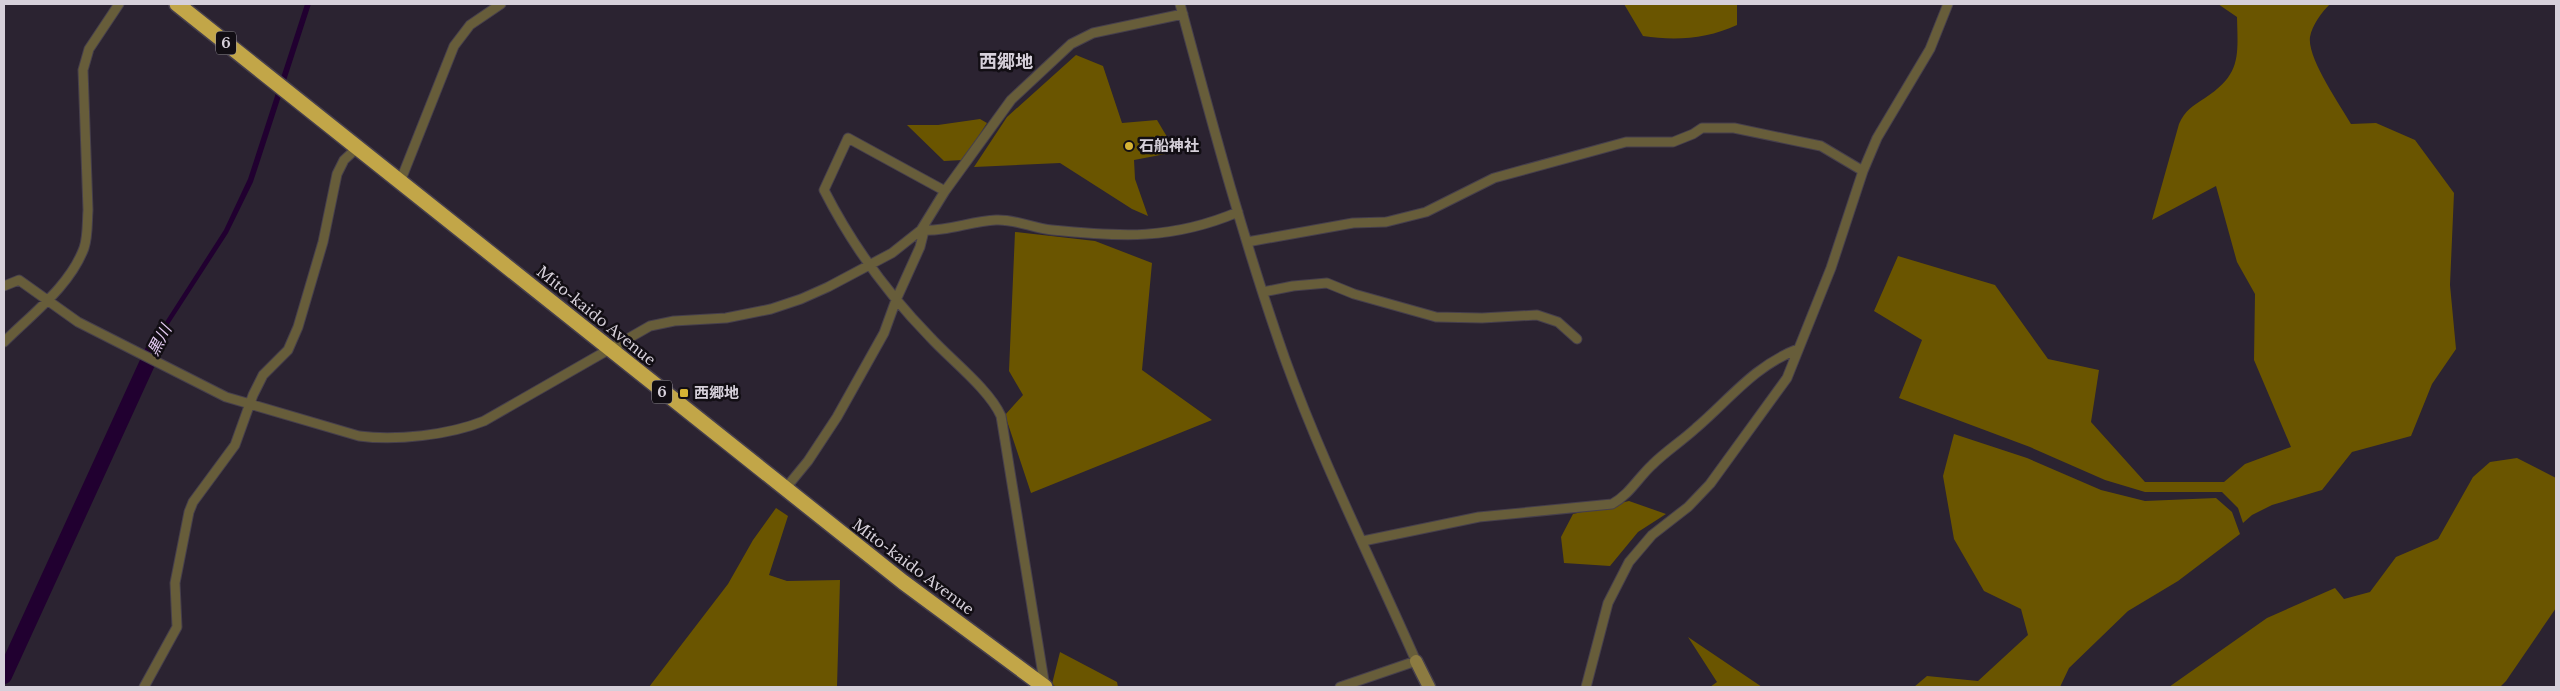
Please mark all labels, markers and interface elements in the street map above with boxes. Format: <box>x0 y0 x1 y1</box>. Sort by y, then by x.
road number: 6 <box>216 32 236 54</box>
district label: 西郷地 <box>979 51 1033 73</box>
place label: 石船神社 <box>1139 136 1199 155</box>
marker: 石船神社 <box>1123 140 1135 152</box>
street label: Mito-kaido Avenue <box>533 262 660 369</box>
water label: 黒川 <box>143 319 176 359</box>
road number: 6 <box>652 381 672 404</box>
place label: 西郷地 <box>694 383 739 402</box>
marker: 西郷地 <box>678 387 690 399</box>
street label: Mito-kaido Avenue <box>849 515 978 619</box>

